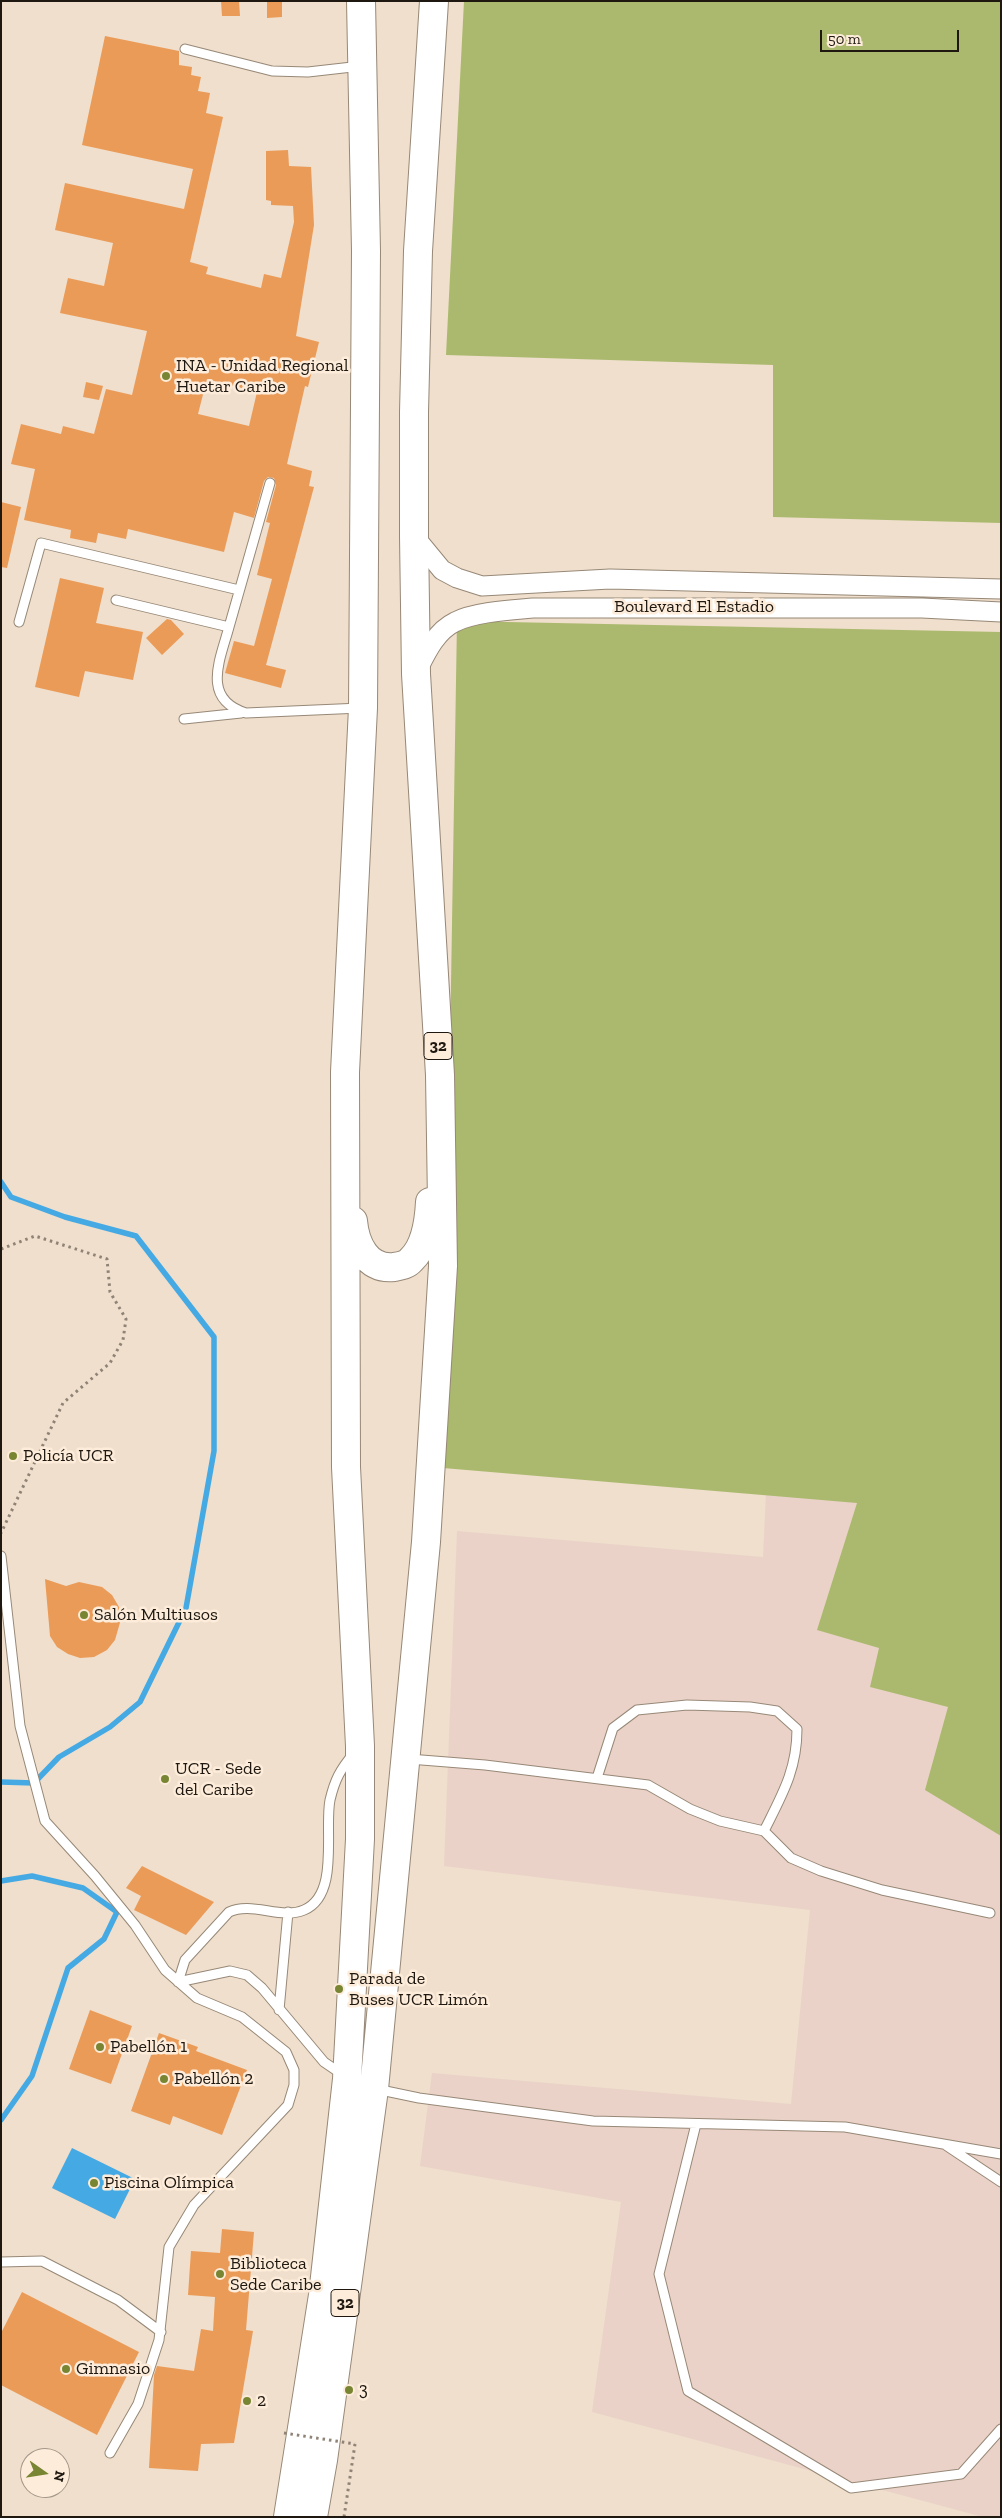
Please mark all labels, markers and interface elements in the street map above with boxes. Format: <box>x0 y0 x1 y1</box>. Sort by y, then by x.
scale bar <box>822 20 961 52</box>
text: 50 m <box>828 30 861 48</box>
place label: INA - Unidad Regional Huetar Caribe <box>176 355 348 398</box>
marker: INA - Unidad Regional Huetar Caribe <box>160 370 172 382</box>
street label: Boulevard El Estadio <box>614 596 774 618</box>
road number: 32 <box>424 1032 452 1060</box>
place label: Policía UCR <box>23 1445 114 1467</box>
marker: Policía UCR <box>7 1450 19 1462</box>
place label: Salón Multiusos <box>94 1604 218 1626</box>
marker: Salón Multiusos <box>78 1609 90 1621</box>
place label: UCR - Sede del Caribe <box>175 1758 261 1800</box>
marker: UCR - Sede del Caribe <box>159 1773 171 1785</box>
place label: Parada de Buses UCR Limón <box>349 1968 488 2010</box>
marker: Parada de Buses UCR Limón <box>333 1983 345 1995</box>
place label: Pabellón 1 <box>110 2036 187 2058</box>
marker: Pabellón 1 <box>94 2041 106 2053</box>
place label: Pabellón 2 <box>174 2068 253 2090</box>
marker: Pabellón 2 <box>158 2073 170 2085</box>
place label: Piscina Olímpica <box>104 2172 234 2194</box>
marker: Piscina Olímpica <box>88 2177 100 2189</box>
place label: Biblioteca Sede Caribe <box>230 2253 321 2296</box>
marker: Biblioteca Sede Caribe <box>214 2268 226 2280</box>
road number: 32 <box>331 2290 359 2316</box>
place label: Gimnasio <box>76 2358 150 2380</box>
marker: Gimnasio <box>60 2363 72 2375</box>
place label: 3 <box>359 2379 368 2401</box>
marker: 3 <box>343 2384 355 2396</box>
place label: 2 <box>257 2390 266 2412</box>
marker: 2 <box>241 2395 253 2407</box>
north arrow <box>20 2448 70 2498</box>
text: N <box>50 2469 69 2483</box>

